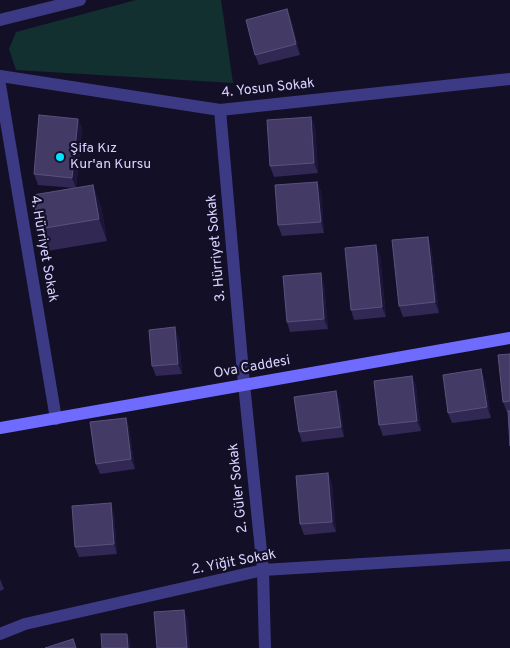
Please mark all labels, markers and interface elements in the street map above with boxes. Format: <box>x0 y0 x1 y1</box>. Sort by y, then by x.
street label: 4. Yosun Sokak <box>220 76 316 102</box>
place label: Şifa Kız Kur'an Kursu <box>70 141 151 174</box>
marker: Şifa Kız Kur'an Kursu <box>54 151 66 163</box>
street label: 4. Hürriyet Sokak <box>25 194 61 304</box>
street label: 3. Hürriyet Sokak <box>204 194 230 302</box>
street label: Ova Caddesi <box>212 353 292 383</box>
street label: 2. Güler Sokak <box>226 442 252 534</box>
street label: 2. Yiğit Sokak <box>190 547 278 579</box>

